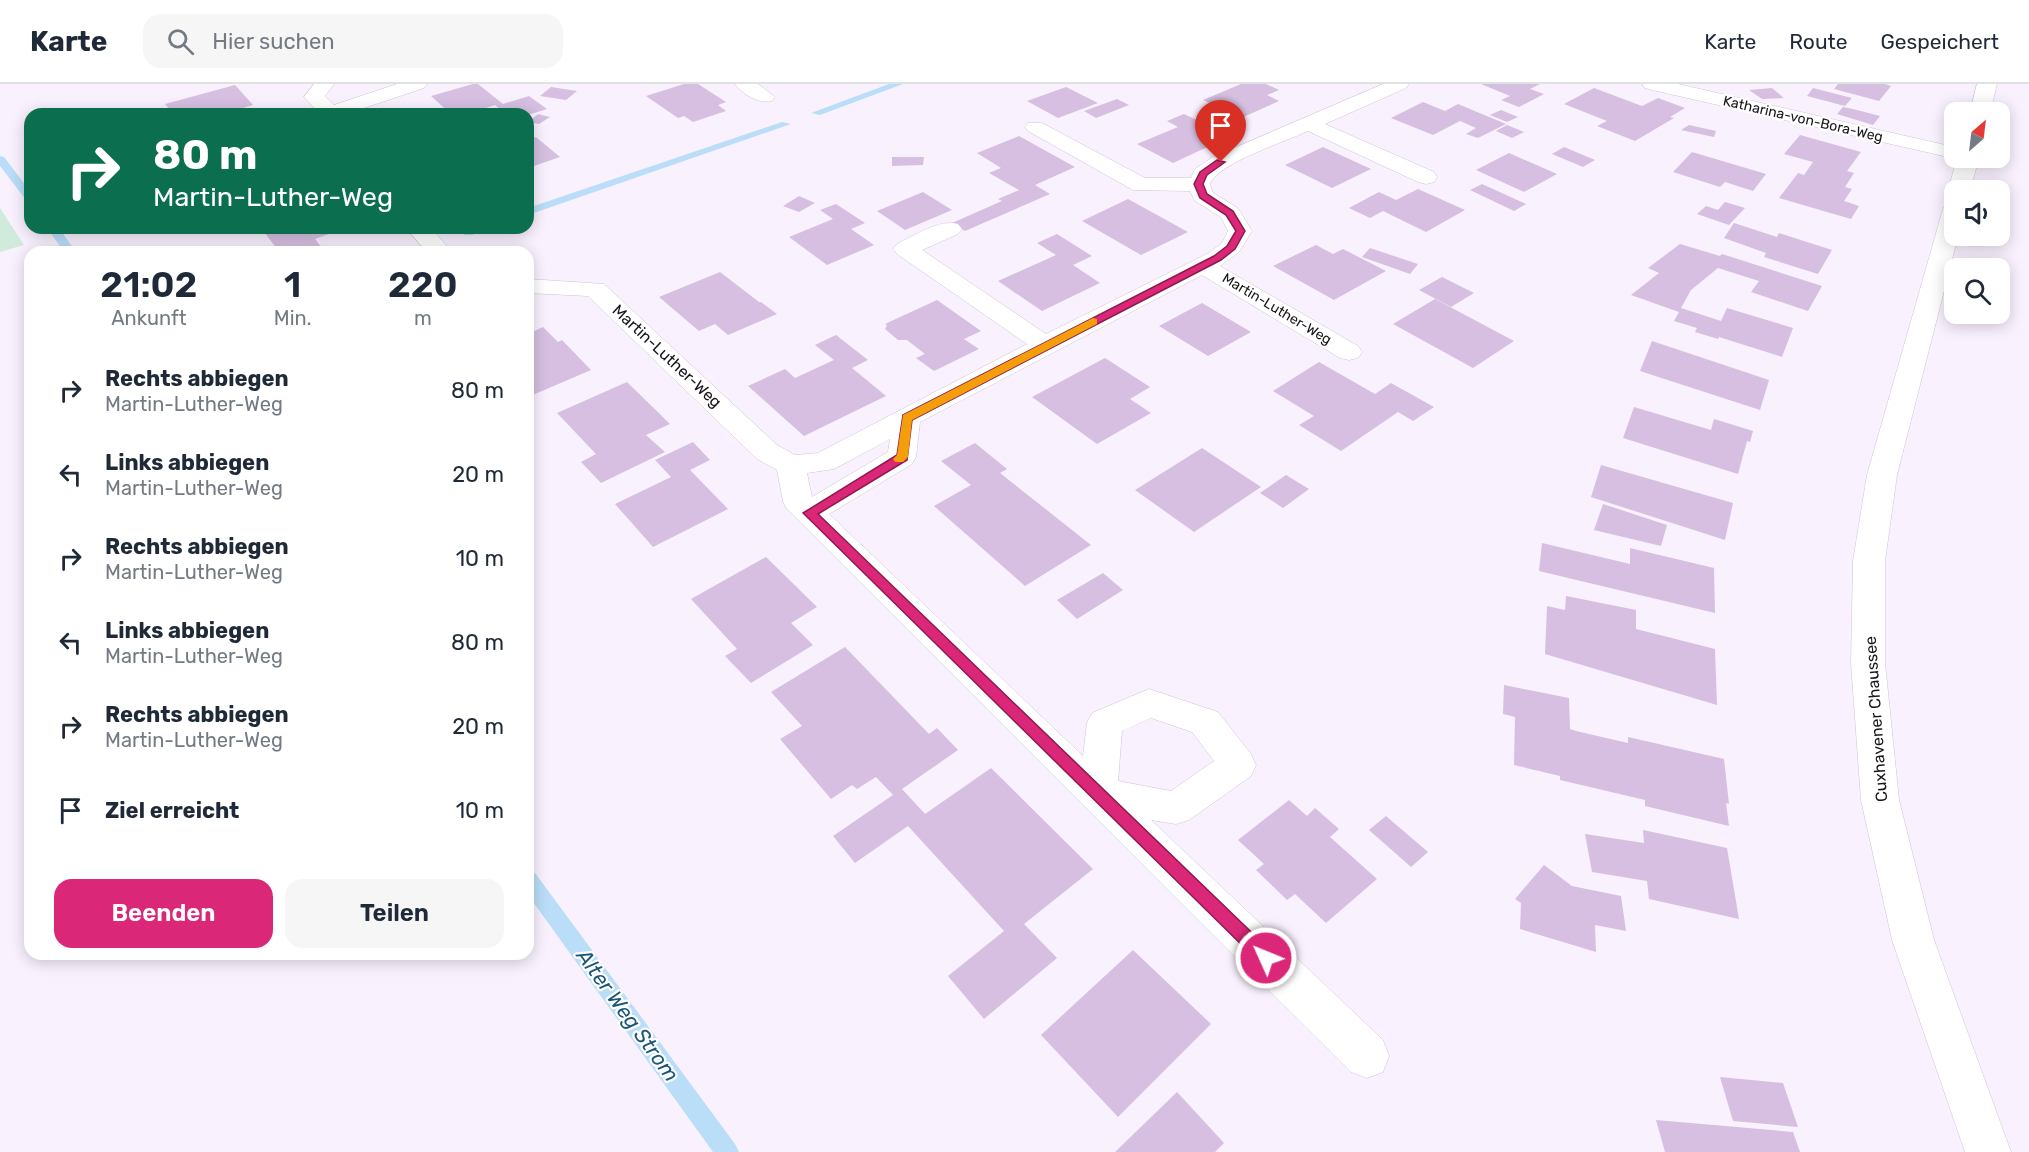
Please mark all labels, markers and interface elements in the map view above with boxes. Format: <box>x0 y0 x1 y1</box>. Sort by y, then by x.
search box <box>143 14 563 68</box>
text: Karte <box>30 25 107 58</box>
icon: search <box>164 25 197 58</box>
text: Hier suchen <box>212 28 335 55</box>
text: Karte <box>1704 29 1756 54</box>
text: Route <box>1789 29 1848 54</box>
text: Gespeichert <box>1881 29 1999 54</box>
street label: Katharina-von-Bora-Weg <box>1721 92 1885 146</box>
pin <box>1195 100 1246 162</box>
north arrow <box>1944 102 2010 168</box>
map controls <box>1944 102 2010 324</box>
icon: arrive <box>1204 109 1237 142</box>
text: 80 m <box>153 130 257 180</box>
icon: right <box>54 132 132 210</box>
button: sound <box>1944 180 2010 246</box>
text: Martin-Luther-Weg <box>153 181 393 213</box>
button: search <box>1944 258 2010 324</box>
text: 21:02 <box>100 263 197 306</box>
text: 1 <box>284 263 301 306</box>
text: 220 <box>388 263 458 306</box>
street label: Martin-Luther-Weg <box>1219 270 1335 348</box>
street label: Martin-Luther-Weg <box>608 301 726 411</box>
text: Ankunft <box>111 306 187 330</box>
text: Min. <box>274 306 312 330</box>
text: m <box>414 306 432 330</box>
text: Rechts abbiegen <box>105 365 289 392</box>
icon: right <box>54 374 87 407</box>
text: 80 m <box>451 377 504 404</box>
text: Martin-Luther-Weg <box>105 392 283 416</box>
text: Links abbiegen <box>105 449 269 476</box>
icon: left <box>54 458 87 491</box>
text: 20 m <box>452 461 504 488</box>
text: Martin-Luther-Weg <box>105 476 283 500</box>
text: Rechts abbiegen <box>105 533 289 560</box>
icon: right <box>54 542 87 575</box>
text: 10 m <box>456 545 504 572</box>
text: Martin-Luther-Weg <box>105 560 283 584</box>
text: Links abbiegen <box>105 617 269 644</box>
icon: left <box>54 626 87 659</box>
text: 80 m <box>451 629 504 656</box>
street label: Cuxhavener Chaussee <box>1861 635 1891 803</box>
text: Martin-Luther-Weg <box>105 644 283 668</box>
text: Rechts abbiegen <box>105 701 289 728</box>
icon: right <box>54 710 87 743</box>
text: 20 m <box>452 713 504 740</box>
text: Martin-Luther-Weg <box>105 728 283 752</box>
icon: arrive <box>54 794 87 827</box>
text: Ziel erreicht <box>105 797 239 824</box>
text: 10 m <box>456 797 504 824</box>
button: Beenden <box>54 879 273 948</box>
button: Teilen <box>285 879 504 948</box>
position arrow <box>1234 926 1298 990</box>
water label: Alter Weg Strom <box>571 943 684 1086</box>

